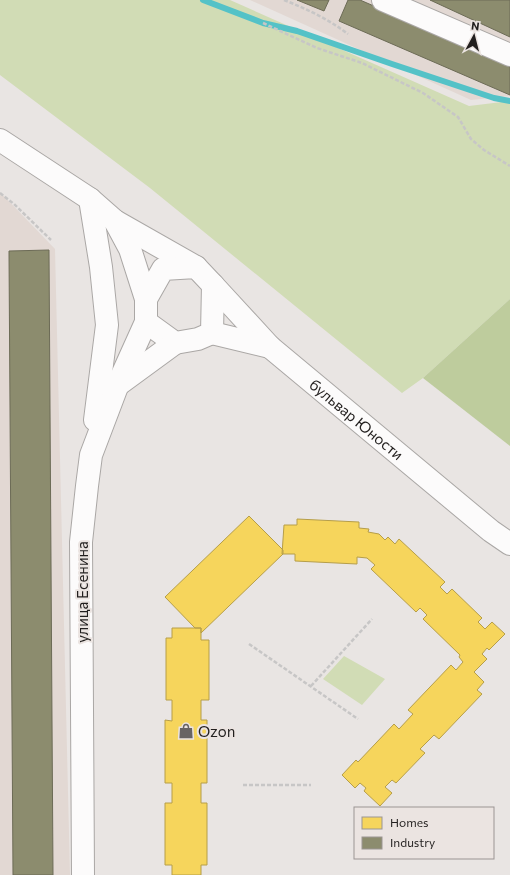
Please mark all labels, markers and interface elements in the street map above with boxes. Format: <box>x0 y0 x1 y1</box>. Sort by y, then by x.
north arrow <box>454 16 494 56</box>
text: N <box>470 19 480 33</box>
street label: бульвар Юности <box>306 375 407 463</box>
street label: улица Есенина <box>73 541 91 643</box>
shop icon: Ozon <box>177 722 195 740</box>
place label: Ozon <box>198 722 235 740</box>
legend <box>354 807 494 859</box>
text: Homes <box>390 815 428 829</box>
text: Industry <box>390 835 435 849</box>

